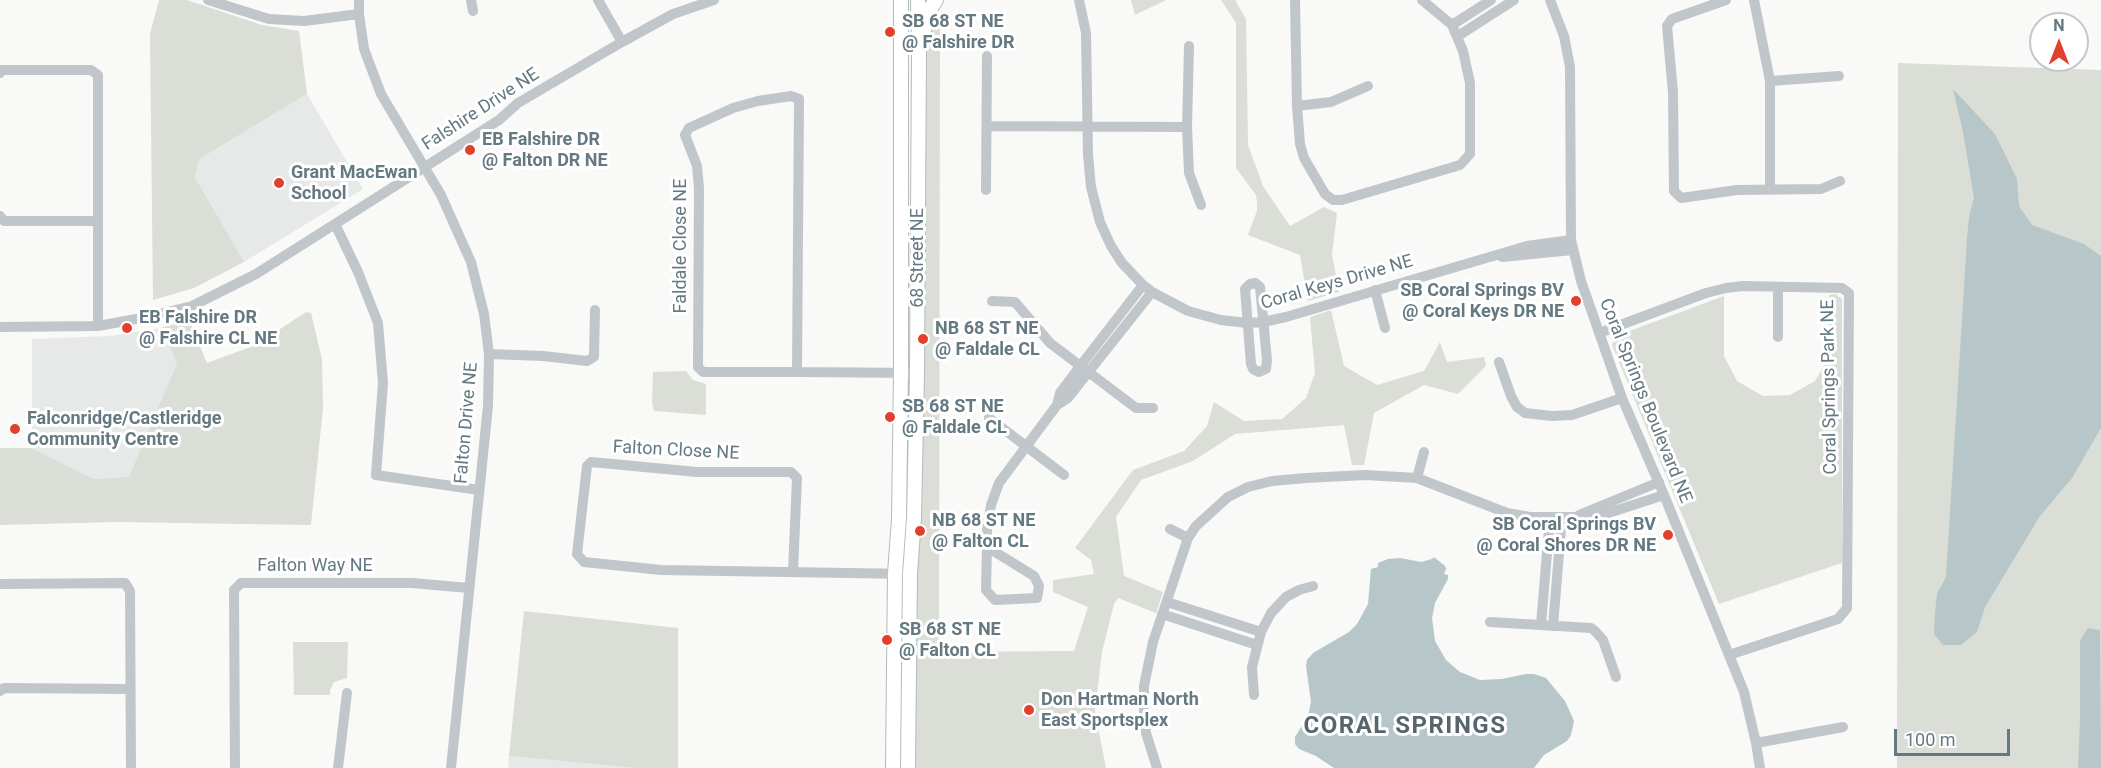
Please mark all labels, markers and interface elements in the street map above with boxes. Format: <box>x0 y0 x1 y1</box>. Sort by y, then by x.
place label: SB 68 ST NE @ Falshire DR <box>902 11 1015 54</box>
north arrow <box>2029 12 2089 72</box>
text: N <box>2053 16 2065 35</box>
marker: SB 68 ST NE @ Falshire DR <box>883 25 897 39</box>
street label: Falshire Drive NE <box>418 64 544 156</box>
place label: EB Falshire DR @ Falton DR NE <box>482 129 608 172</box>
marker: EB Falshire DR @ Falton DR NE <box>463 143 477 157</box>
place label: Grant MacEwan School <box>291 162 417 204</box>
marker: Grant MacEwan School <box>272 176 286 190</box>
street label: Faldale Close NE <box>670 179 692 313</box>
street label: 68 Street NE <box>907 208 929 308</box>
street label: Coral Keys Drive NE <box>1259 251 1415 315</box>
place label: SB Coral Springs BV @ Coral Keys DR NE <box>1400 280 1564 322</box>
marker: SB Coral Springs BV @ Coral Keys DR NE <box>1569 294 1583 308</box>
street label: Coral Springs Boulevard NE <box>1594 296 1696 506</box>
street label: Coral Springs Park NE <box>1818 299 1842 475</box>
place label: EB Falshire DR @ Falshire CL NE <box>139 307 277 350</box>
place label: NB 68 ST NE @ Faldale CL <box>935 318 1040 360</box>
marker: EB Falshire DR @ Falshire CL NE <box>120 321 134 335</box>
marker: NB 68 ST NE @ Faldale CL <box>916 332 930 346</box>
street label: Falton Drive NE <box>451 361 483 485</box>
place label: SB 68 ST NE @ Faldale CL <box>902 396 1007 438</box>
place label: Falconridge/Castleridge Community Centre <box>27 408 222 450</box>
marker: SB 68 ST NE @ Faldale CL <box>883 410 897 424</box>
marker: Falconridge/Castleridge Community Centre <box>8 422 22 436</box>
street label: Falton Close NE <box>612 437 740 465</box>
place label: NB 68 ST NE @ Falton CL <box>932 510 1035 552</box>
place label: SB Coral Springs BV @ Coral Shores DR NE <box>1477 514 1656 556</box>
marker: NB 68 ST NE @ Falton CL <box>913 524 927 538</box>
marker: SB Coral Springs BV @ Coral Shores DR NE <box>1661 528 1675 542</box>
street label: Falton Way NE <box>257 555 373 577</box>
place label: SB 68 ST NE @ Falton CL <box>899 619 1001 662</box>
marker: SB 68 ST NE @ Falton CL <box>880 633 894 647</box>
place label: Don Hartman North East Sportsplex <box>1041 689 1199 732</box>
marker: Don Hartman North East Sportsplex <box>1022 703 1036 717</box>
district label: CORAL SPRINGS <box>1304 713 1506 741</box>
scale bar <box>1897 717 2012 755</box>
text: 100 m <box>1905 729 1956 750</box>

